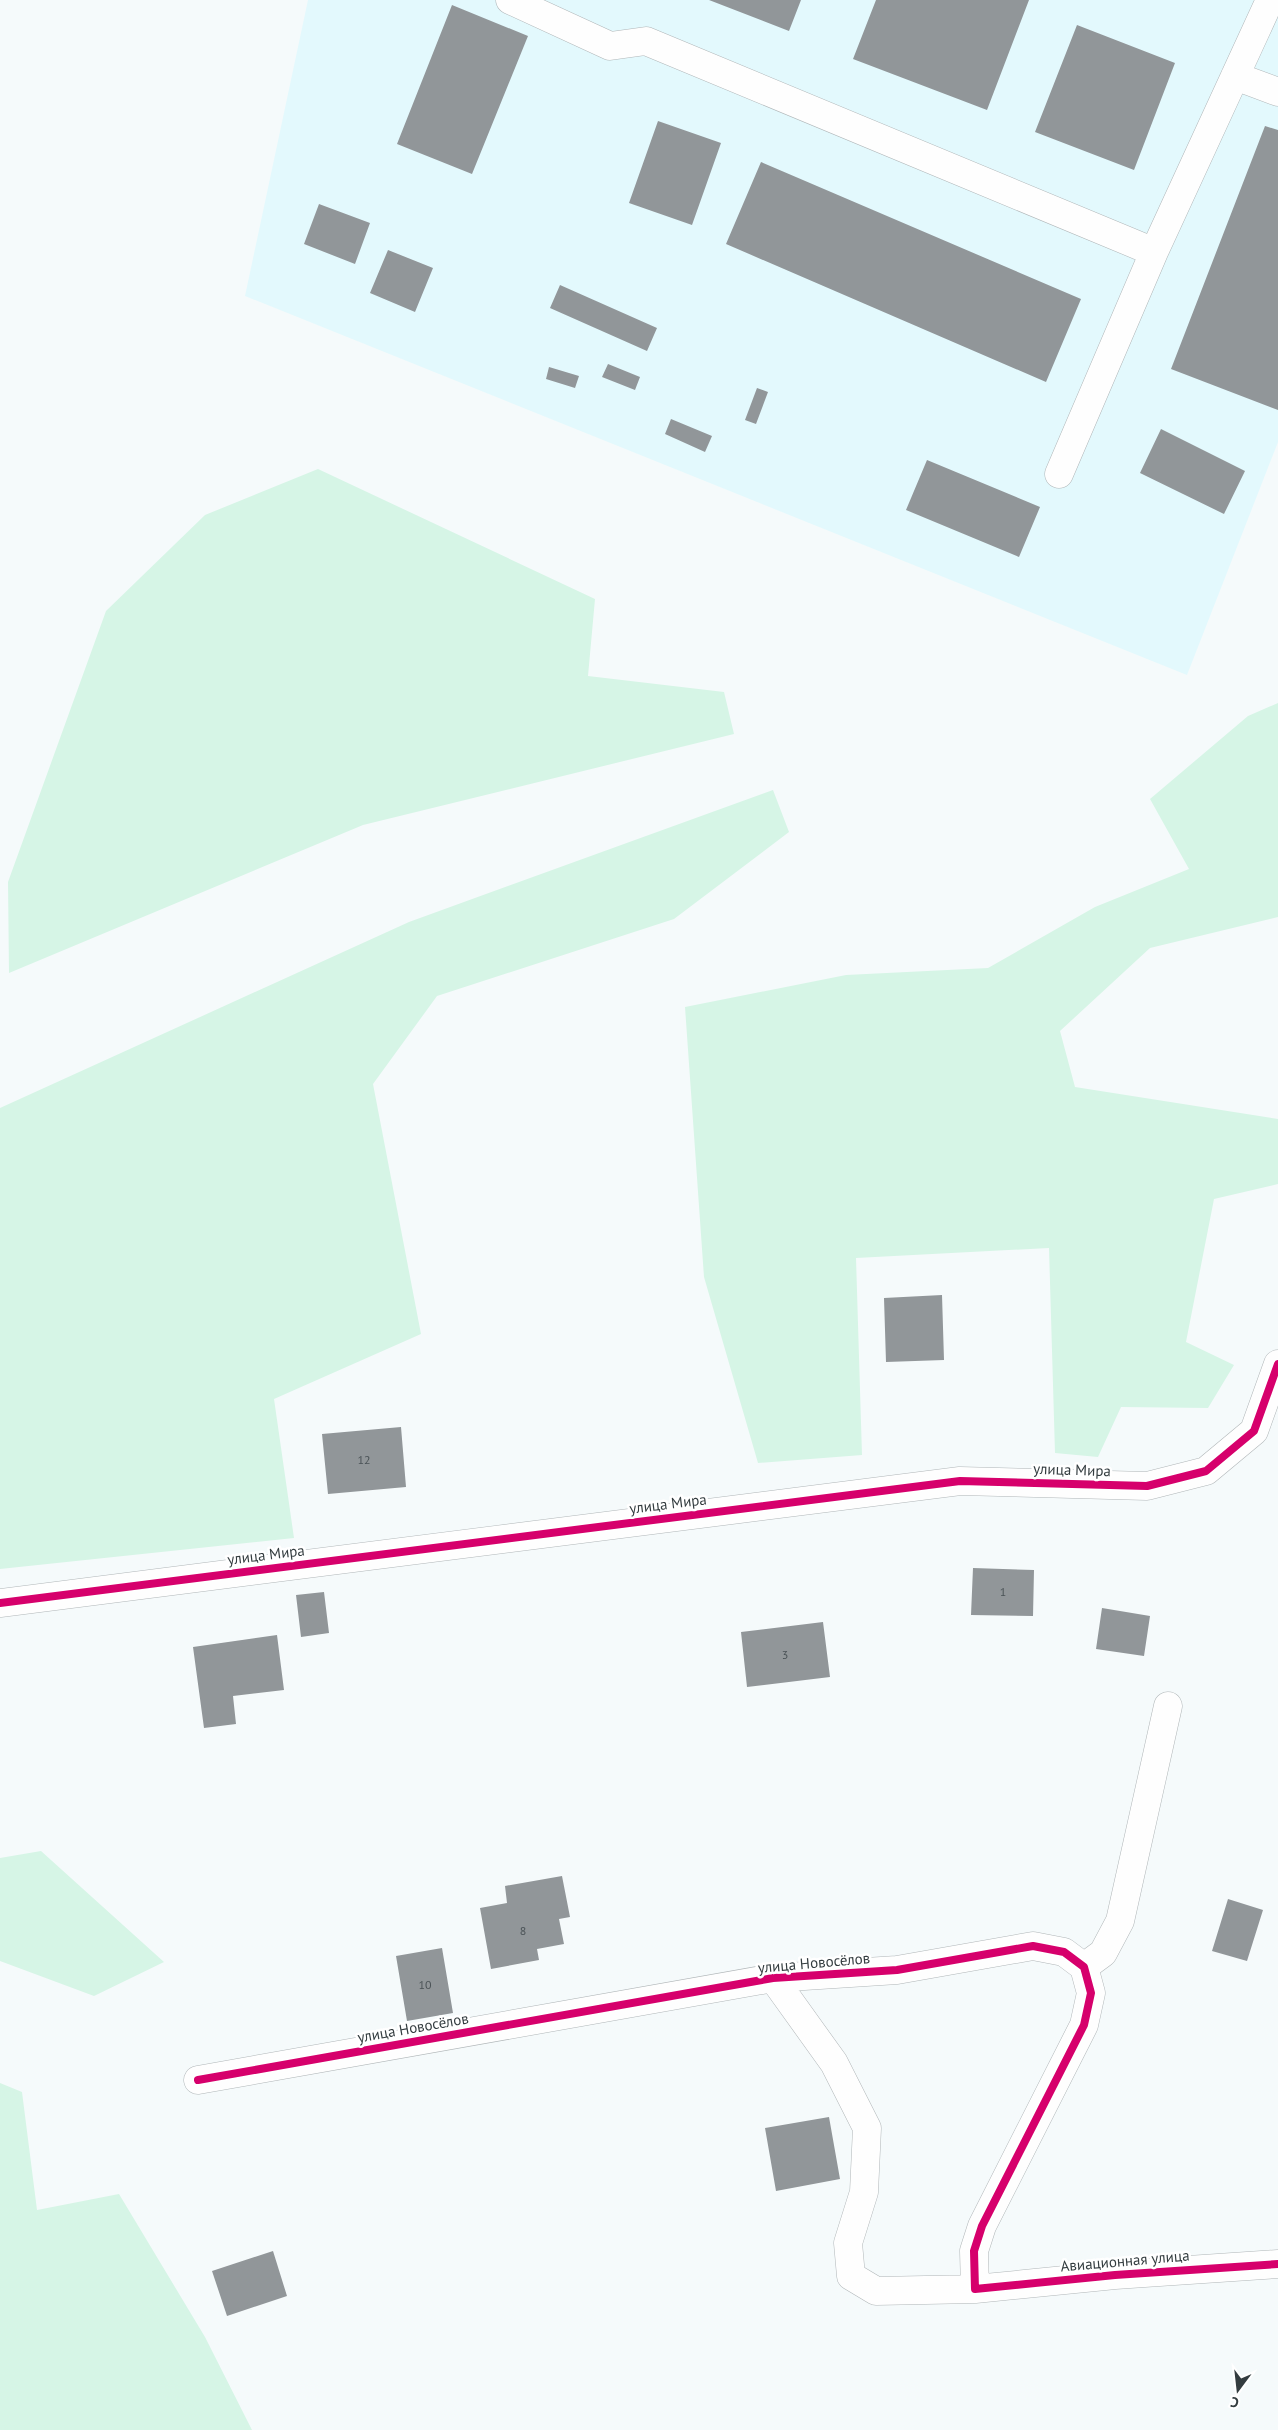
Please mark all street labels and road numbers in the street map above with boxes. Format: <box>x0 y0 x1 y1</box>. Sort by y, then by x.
street label: улица Мира <box>1033 1459 1111 1480</box>
street label: улица Мира <box>628 1489 708 1518</box>
street label: улица Мира <box>226 1540 306 1569</box>
street label: улица Новосёлов <box>757 1948 871 1977</box>
street label: улица Новосёлов <box>356 2008 470 2047</box>
street label: Авиационная улица <box>1060 2245 1190 2276</box>

